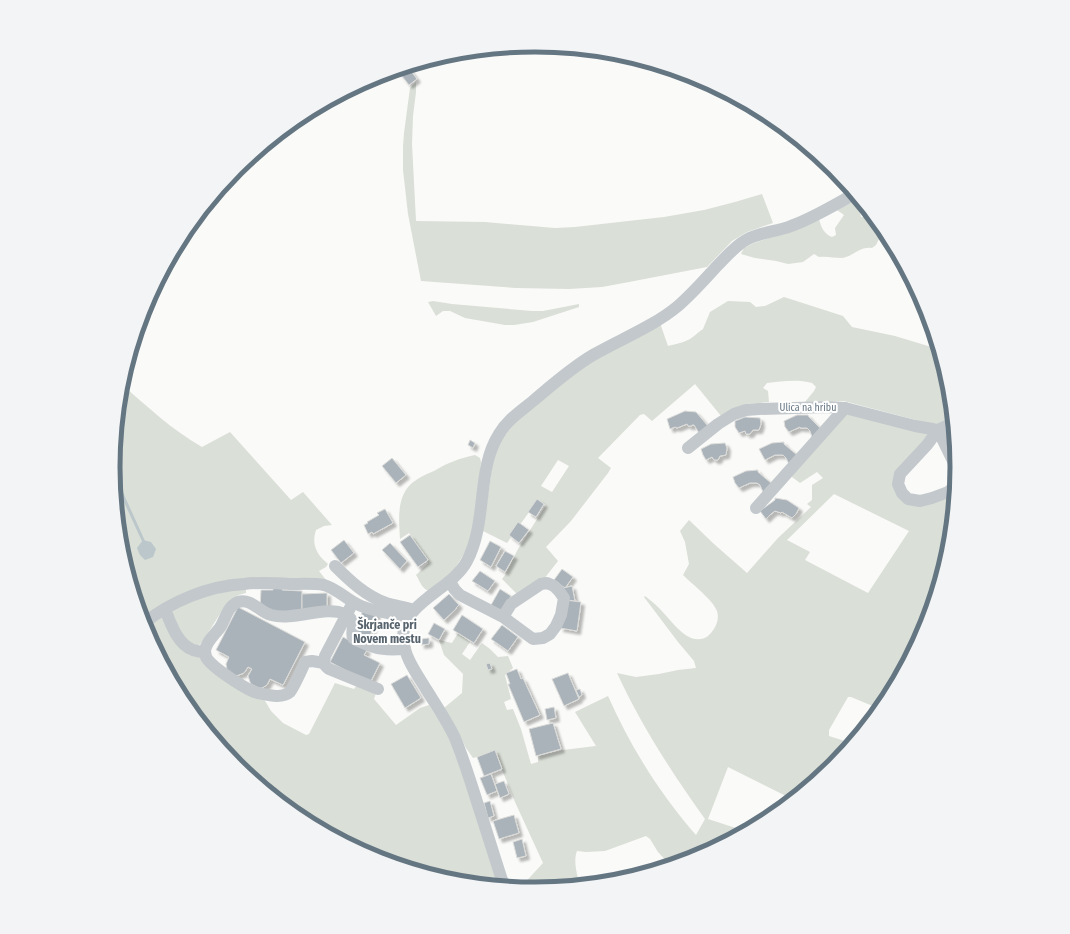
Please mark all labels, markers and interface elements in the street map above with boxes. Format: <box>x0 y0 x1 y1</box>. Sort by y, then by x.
street label: Ulica na hribu <box>780 402 836 414</box>
district label: Škrjanče pri Novem mestu <box>353 616 421 646</box>

